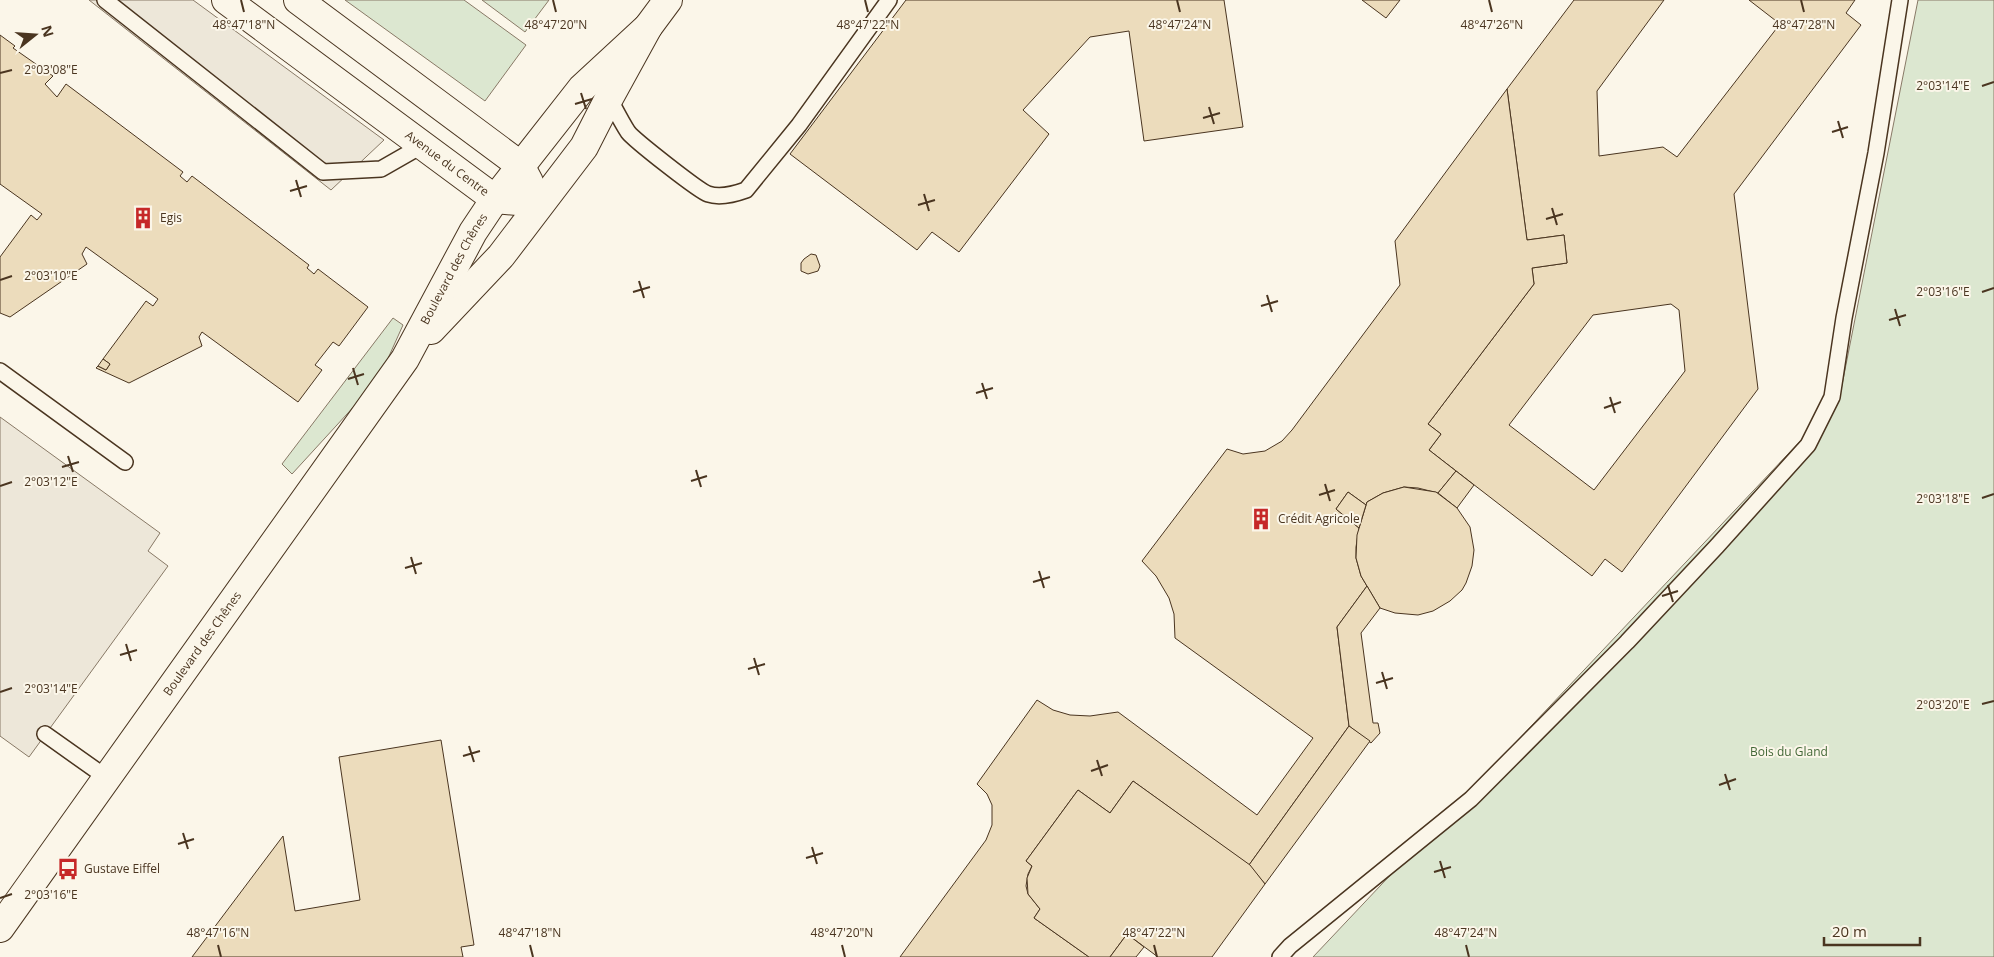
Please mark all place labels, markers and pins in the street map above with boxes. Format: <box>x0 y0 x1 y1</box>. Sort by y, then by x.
building icon: Egis <box>130 205 156 231</box>
place label: Egis <box>160 209 182 226</box>
building icon: Crédit Agricole <box>1248 506 1274 532</box>
place label: Crédit Agricole <box>1278 510 1360 527</box>
bus stop icon: Gustave Eiffel <box>55 856 81 882</box>
place label: Gustave Eiffel <box>84 860 160 877</box>

